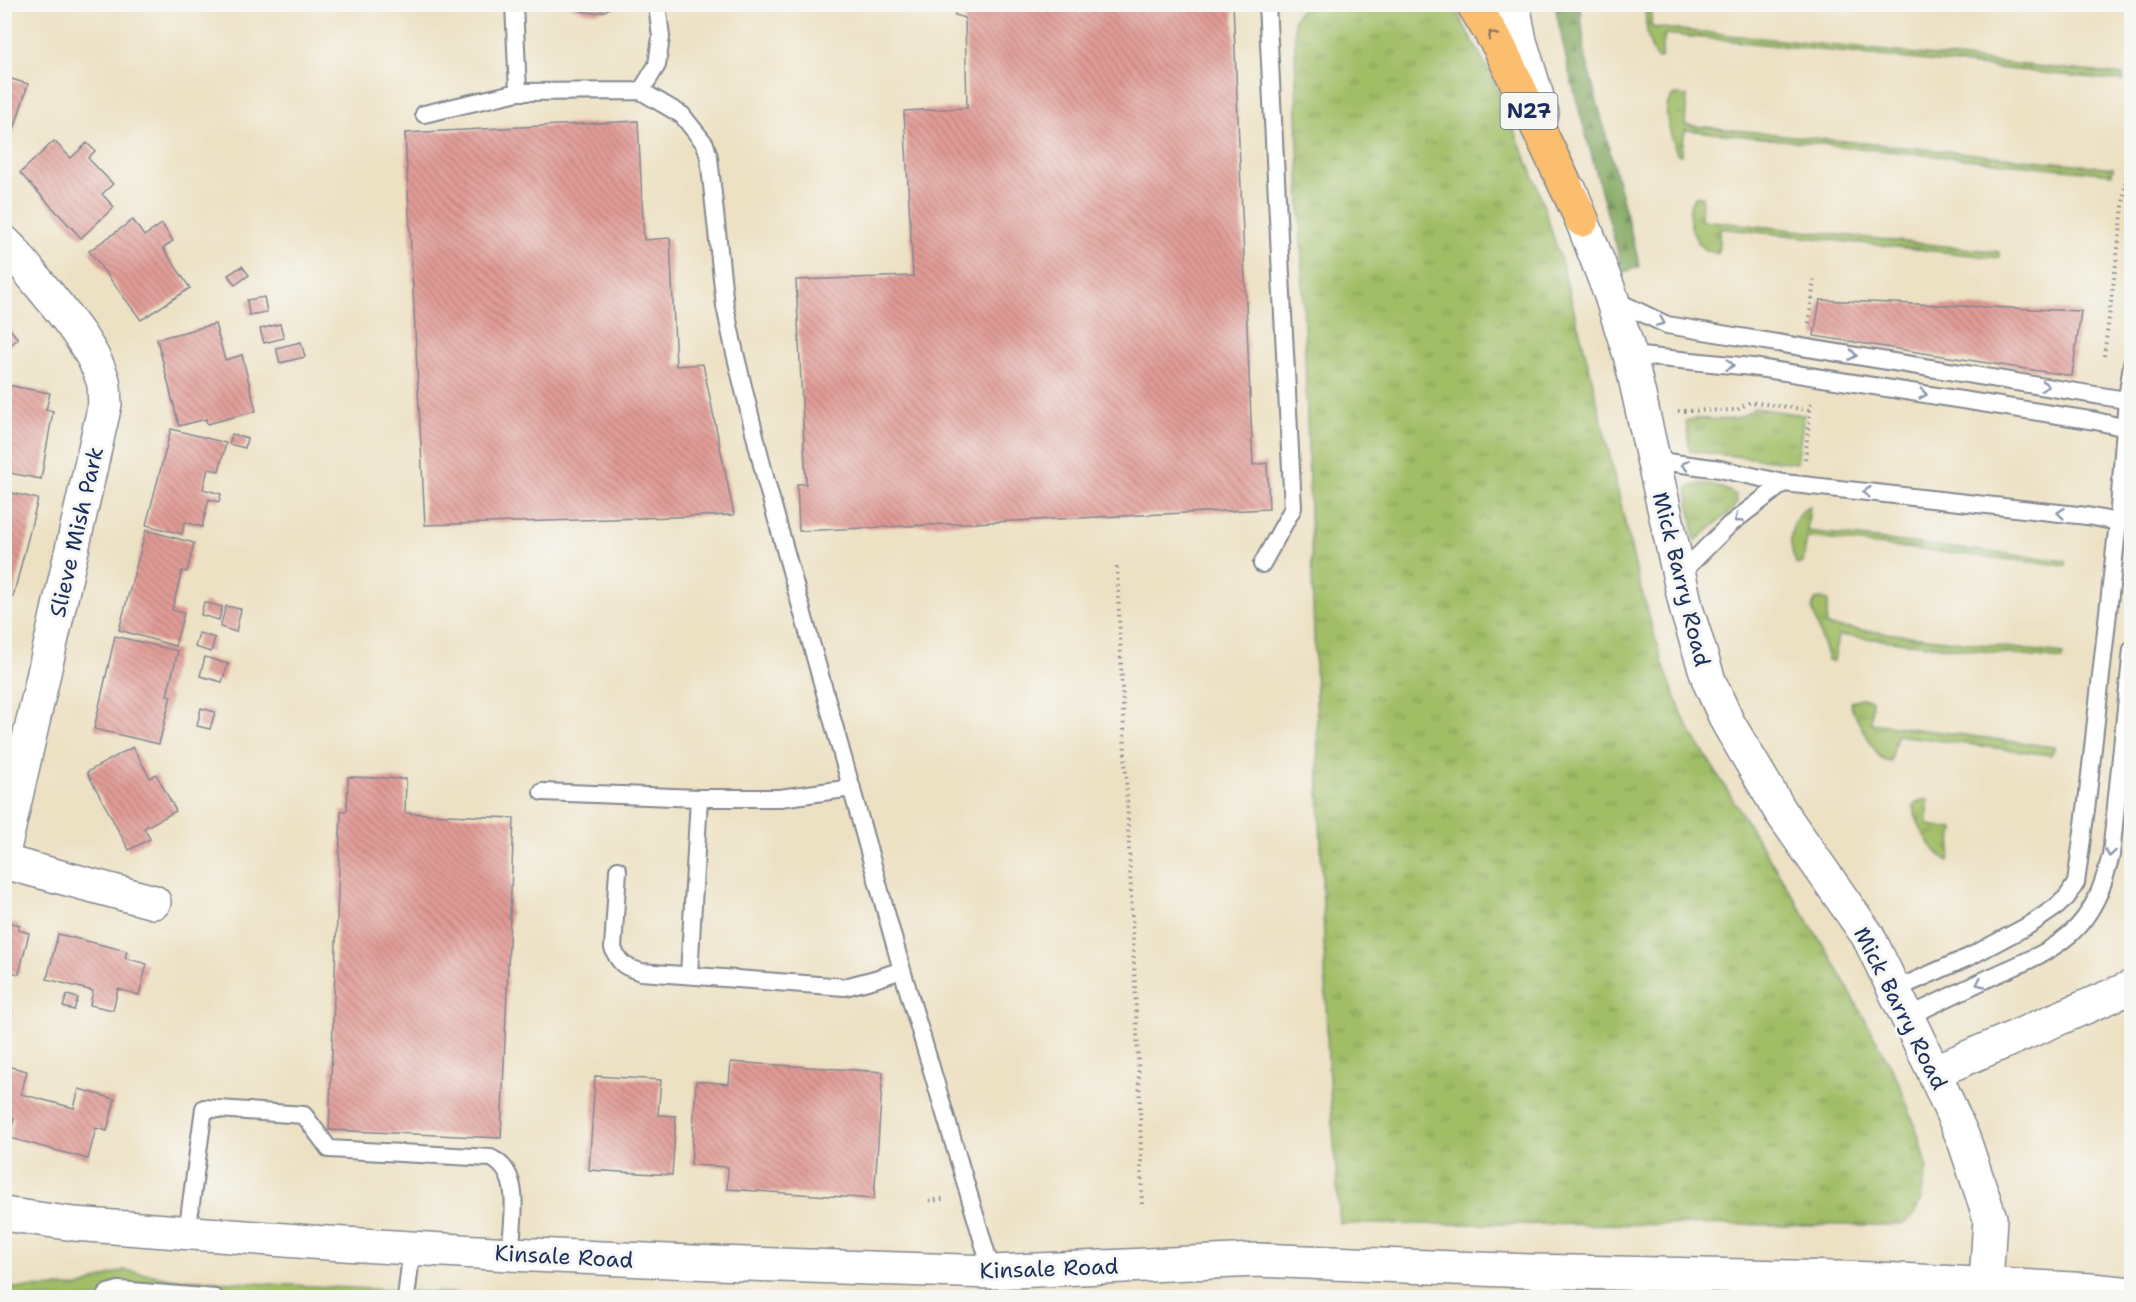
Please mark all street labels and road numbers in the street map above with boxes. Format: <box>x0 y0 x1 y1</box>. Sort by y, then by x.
road number: N27 <box>1500 93 1558 129</box>
street label: Slieve Mish Park <box>43 444 110 620</box>
street label: Mick Barry Road <box>1646 489 1717 669</box>
street label: Mick Barry Road <box>1847 922 1954 1095</box>
street label: Kinsale Road <box>494 1238 634 1275</box>
street label: Kinsale Road <box>979 1252 1119 1285</box>

